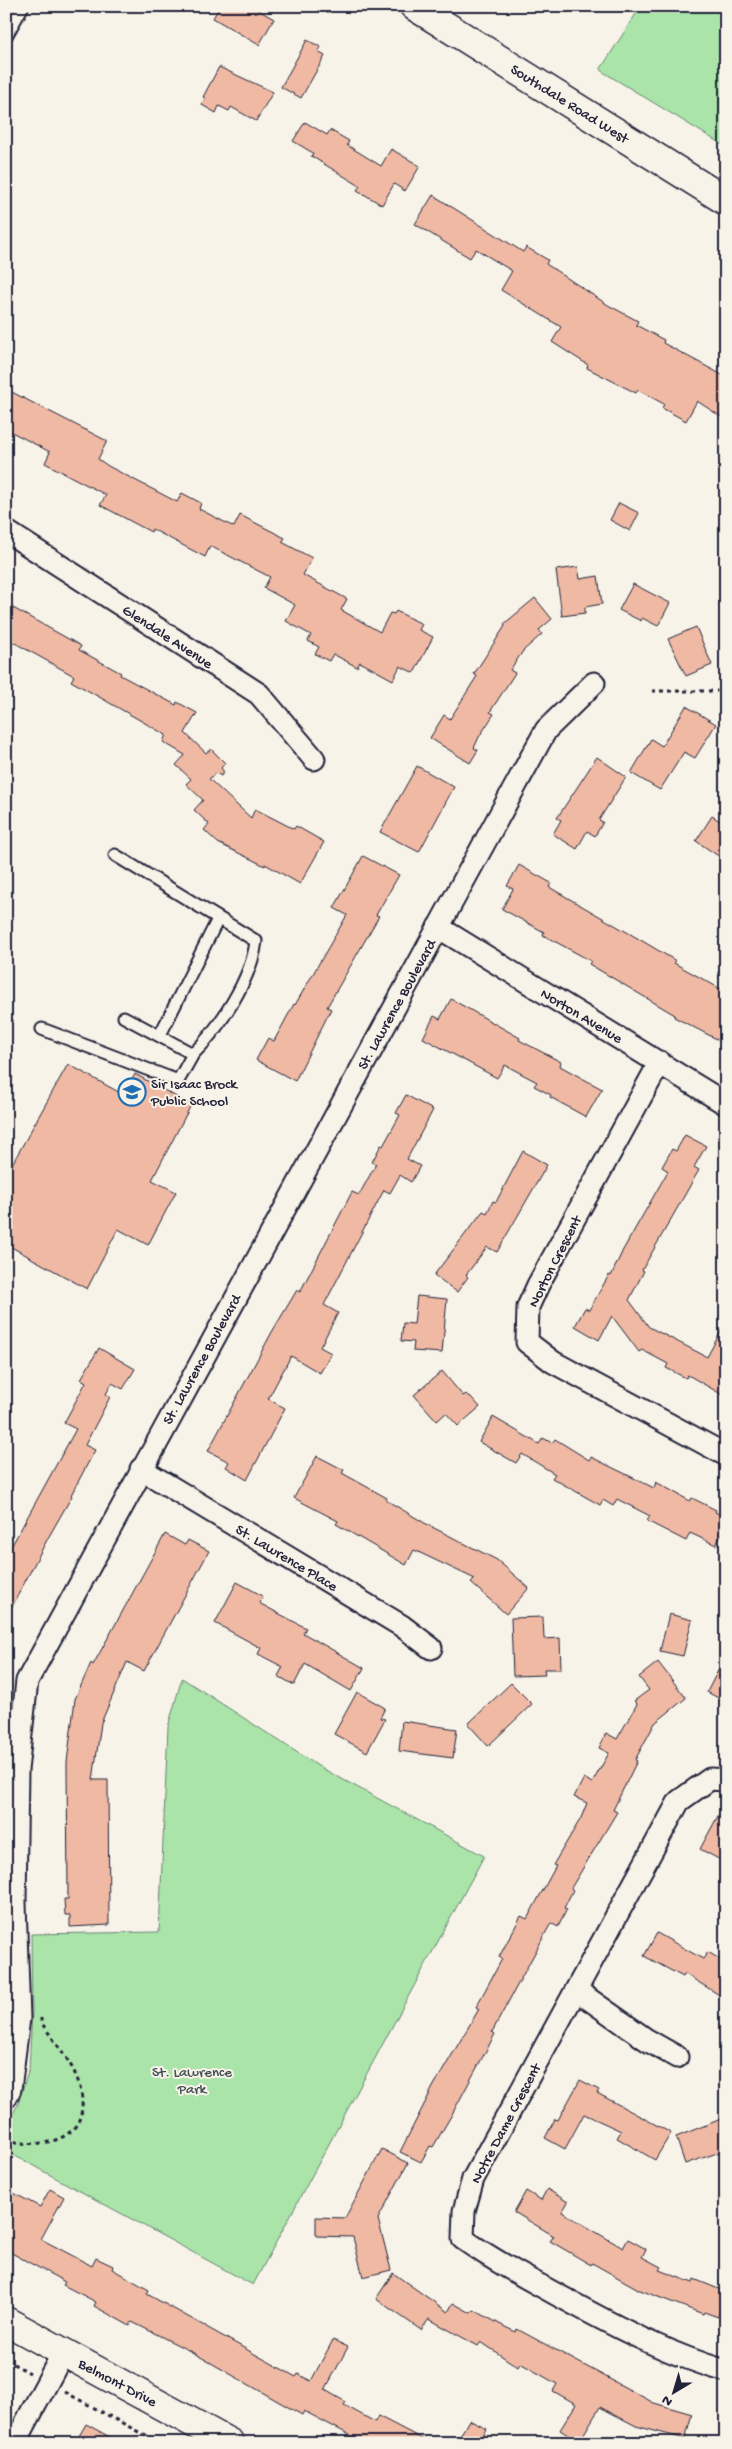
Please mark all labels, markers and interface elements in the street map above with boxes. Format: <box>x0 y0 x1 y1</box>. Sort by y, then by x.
street label: Southdale Road West <box>506 61 633 149</box>
street label: Glendale Avenue <box>118 602 216 674</box>
street label: St. Lawrence Boulevard <box>355 936 442 1073</box>
street label: Norton Avenue <box>537 985 626 1048</box>
place label: Sir Isaac Brock Public School <box>150 1076 238 1111</box>
school or university icon: Sir Isaac Brock Public School <box>117 1077 147 1107</box>
street label: Norton Crescent <box>525 1211 587 1311</box>
street label: St. Lawrence Boulevard <box>160 1291 247 1428</box>
street label: St. Lawrence Place <box>232 1521 341 1596</box>
street label: Notre Dame Crescent <box>468 2059 547 2187</box>
park label: St. Lawrence Park <box>152 2064 232 2099</box>
street label: Belmont Drive <box>74 2355 160 2412</box>
north arrow <box>650 2366 700 2416</box>
text: N <box>659 2391 676 2410</box>

